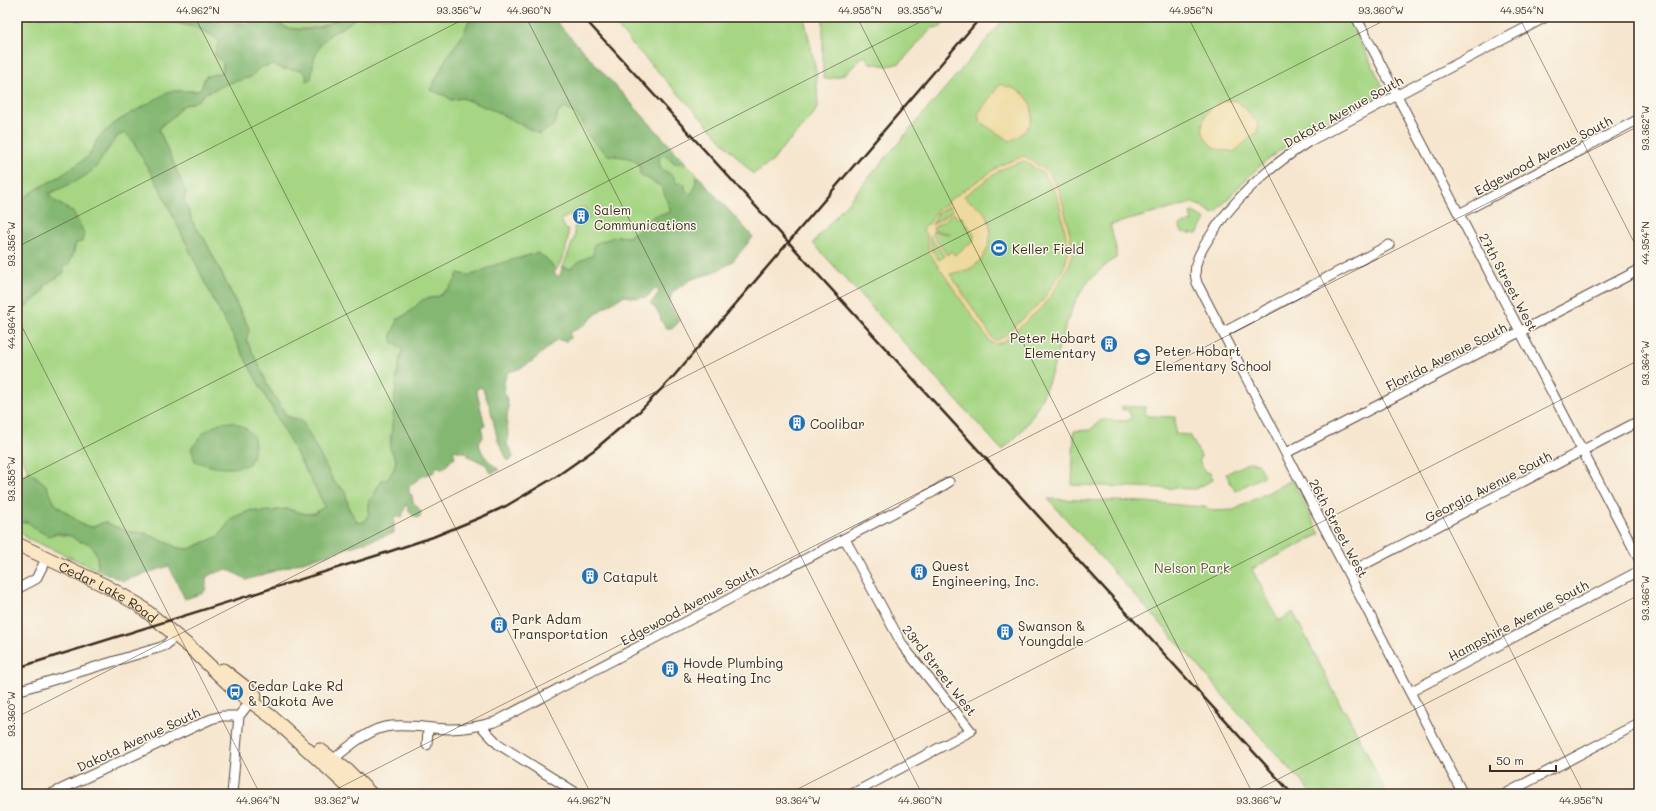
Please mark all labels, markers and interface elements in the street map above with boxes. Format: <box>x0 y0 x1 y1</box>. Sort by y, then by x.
text: 44.962°N <box>176 3 220 17</box>
text: 93.356°W <box>436 3 482 17</box>
text: 44.960°N <box>507 3 551 17</box>
text: 44.958°N <box>838 3 882 17</box>
text: 93.358°W <box>897 3 943 17</box>
text: 44.956°N <box>1169 3 1213 17</box>
text: 93.360°W <box>1358 3 1404 17</box>
text: 44.954°N <box>1500 3 1544 17</box>
street label: Dakota Avenue South <box>1280 71 1406 151</box>
text: 93.362°W <box>1638 105 1652 150</box>
street label: Edgewood Avenue South <box>1471 111 1615 199</box>
place label: Salem Communications <box>594 201 697 233</box>
building icon: Salem Communications <box>571 206 591 226</box>
text: 93.356°W <box>4 221 18 267</box>
text: 44.954°N <box>1638 221 1652 265</box>
street label: 27th Street West <box>1476 230 1542 334</box>
sports icon: Keller Field <box>989 238 1009 258</box>
place label: Keller Field <box>1012 240 1084 257</box>
text: 44.964°N <box>4 305 18 349</box>
street label: Florida Avenue South <box>1383 318 1509 394</box>
place label: Peter Hobart Elementary <box>1010 329 1096 361</box>
building icon: Peter Hobart Elementary <box>1099 334 1119 354</box>
text: 93.364°W <box>1638 340 1652 386</box>
place label: Peter Hobart Elementary School <box>1155 342 1272 374</box>
school or university icon: Peter Hobart Elementary School <box>1132 347 1152 367</box>
building icon: Coolibar <box>787 413 807 433</box>
place label: Coolibar <box>810 415 865 432</box>
street label: Georgia Avenue South <box>1422 447 1554 525</box>
text: 93.358°W <box>4 456 18 502</box>
street label: 26th Street West <box>1306 476 1372 581</box>
street label: Cedar Lake Road <box>56 557 161 626</box>
place label: Quest Engineering, Inc. <box>932 557 1039 589</box>
park label: Nelson Park <box>1154 559 1230 576</box>
street label: Edgewood Avenue South <box>617 561 761 649</box>
building icon: Quest Engineering, Inc. <box>909 562 929 582</box>
building icon: Catapult <box>580 566 600 586</box>
place label: Catapult <box>603 568 659 585</box>
text: 93.366°W <box>1638 575 1652 621</box>
street label: Hampshire Avenue South <box>1445 576 1591 664</box>
place label: Park Adam Transportation <box>512 610 608 642</box>
building icon: Park Adam Transportation <box>489 615 509 635</box>
place label: Swanson & Youngdale <box>1018 617 1085 649</box>
street label: 23rd Street West <box>899 621 981 719</box>
building icon: Swanson & Youngdale <box>995 622 1015 642</box>
place label: Hovde Plumbing & Heating Inc <box>683 654 783 686</box>
building icon: Hovde Plumbing & Heating Inc <box>660 659 680 679</box>
place label: Cedar Lake Rd & Dakota Ave <box>248 677 343 709</box>
bus stop icon: Cedar Lake Rd & Dakota Ave <box>225 682 245 702</box>
text: 93.360°W <box>4 691 18 737</box>
street label: Dakota Avenue South <box>74 703 202 775</box>
scale bar <box>1490 747 1556 773</box>
text: 50 m <box>1496 752 1524 768</box>
text: 44.964°N <box>236 793 280 807</box>
text: 93.362°W <box>315 793 360 807</box>
text: 44.962°N <box>567 793 611 807</box>
text: 93.364°W <box>775 793 821 807</box>
text: 44.960°N <box>898 793 942 807</box>
text: 93.366°W <box>1236 793 1282 807</box>
text: 44.956°N <box>1559 793 1603 807</box>

